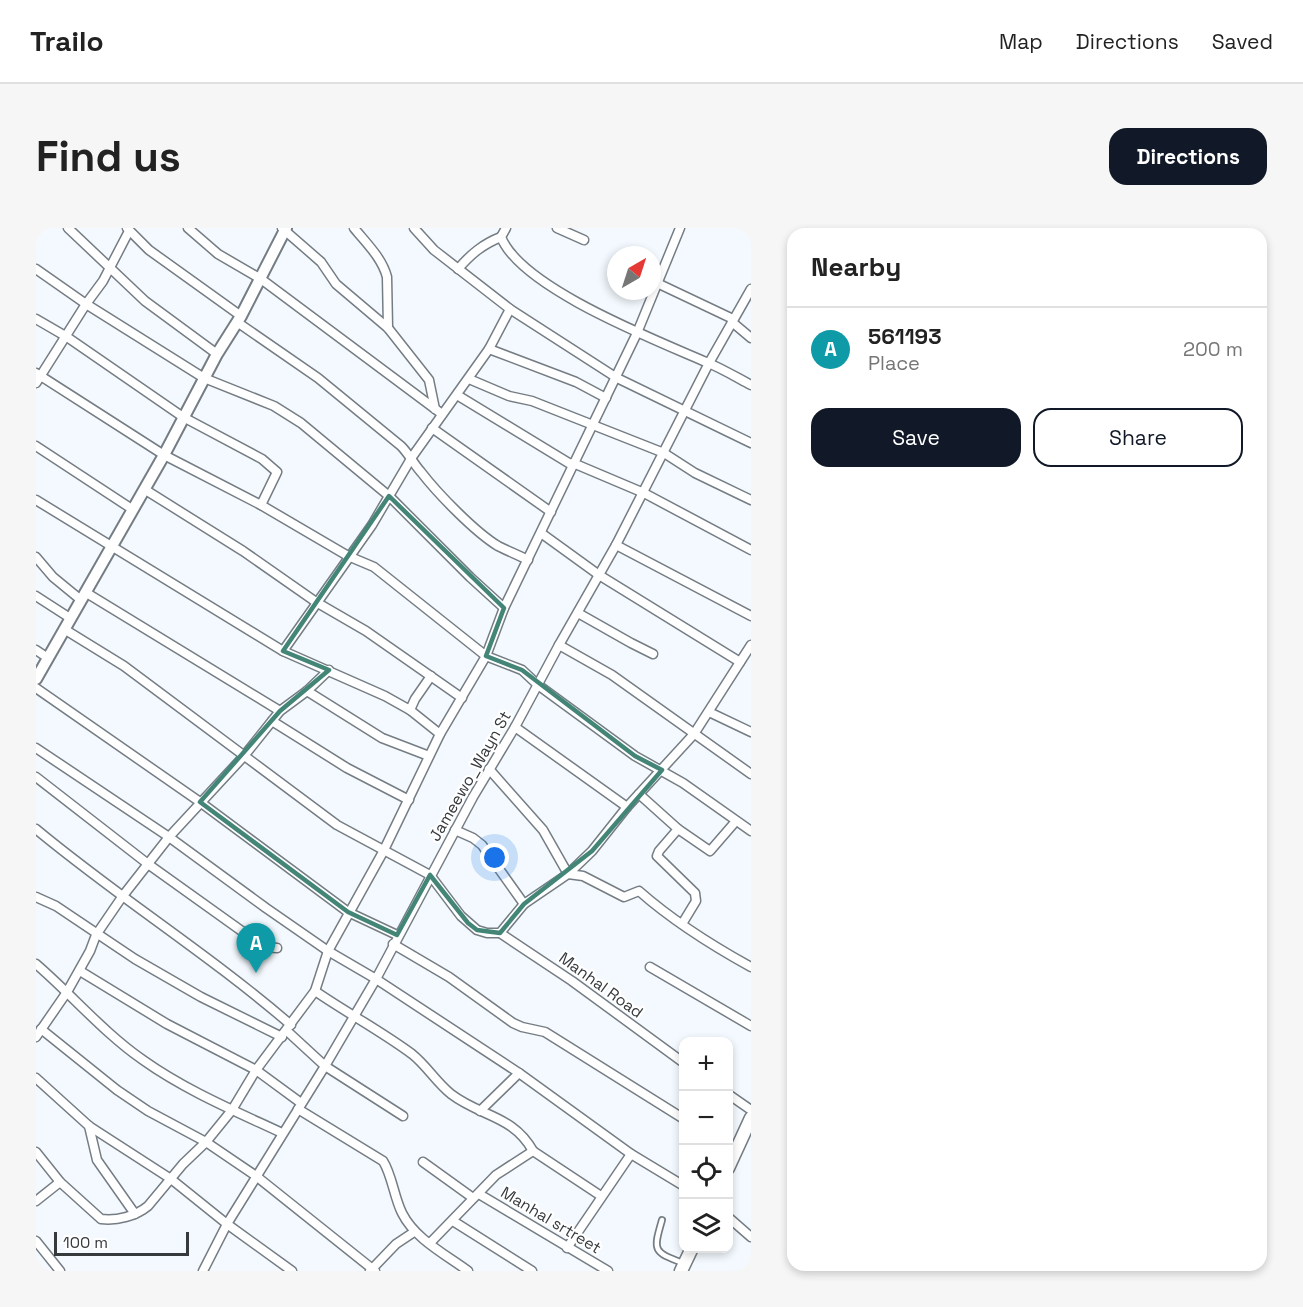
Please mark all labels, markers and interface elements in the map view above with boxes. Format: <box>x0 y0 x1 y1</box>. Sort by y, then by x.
text: Trailo <box>30 23 104 59</box>
text: Map <box>999 28 1043 55</box>
text: Directions <box>1076 28 1179 55</box>
text: Saved <box>1212 28 1273 55</box>
button: Directions <box>1109 128 1267 185</box>
text: Find us <box>36 130 181 183</box>
north arrow <box>607 246 661 300</box>
text: Nearby <box>811 250 901 284</box>
text: 561193 <box>868 322 942 350</box>
text: A <box>824 336 837 362</box>
text: 200 m <box>1183 336 1243 362</box>
text: Place <box>868 350 920 376</box>
button: Save <box>811 408 1021 467</box>
button: Share <box>1033 408 1243 467</box>
street label: Jameewo_Wayn St <box>424 707 516 845</box>
your location <box>480 843 509 872</box>
pin: A <box>236 924 276 973</box>
street label: Manhal Road <box>555 947 647 1023</box>
map controls <box>679 1037 733 1253</box>
button: + <box>679 1037 733 1091</box>
button: − <box>679 1091 733 1145</box>
button: locate <box>679 1145 733 1199</box>
street label: Manhal srtreet <box>497 1182 605 1258</box>
button: layers <box>679 1199 733 1253</box>
scale bar <box>54 1229 189 1256</box>
text: 100 m <box>63 1232 108 1253</box>

